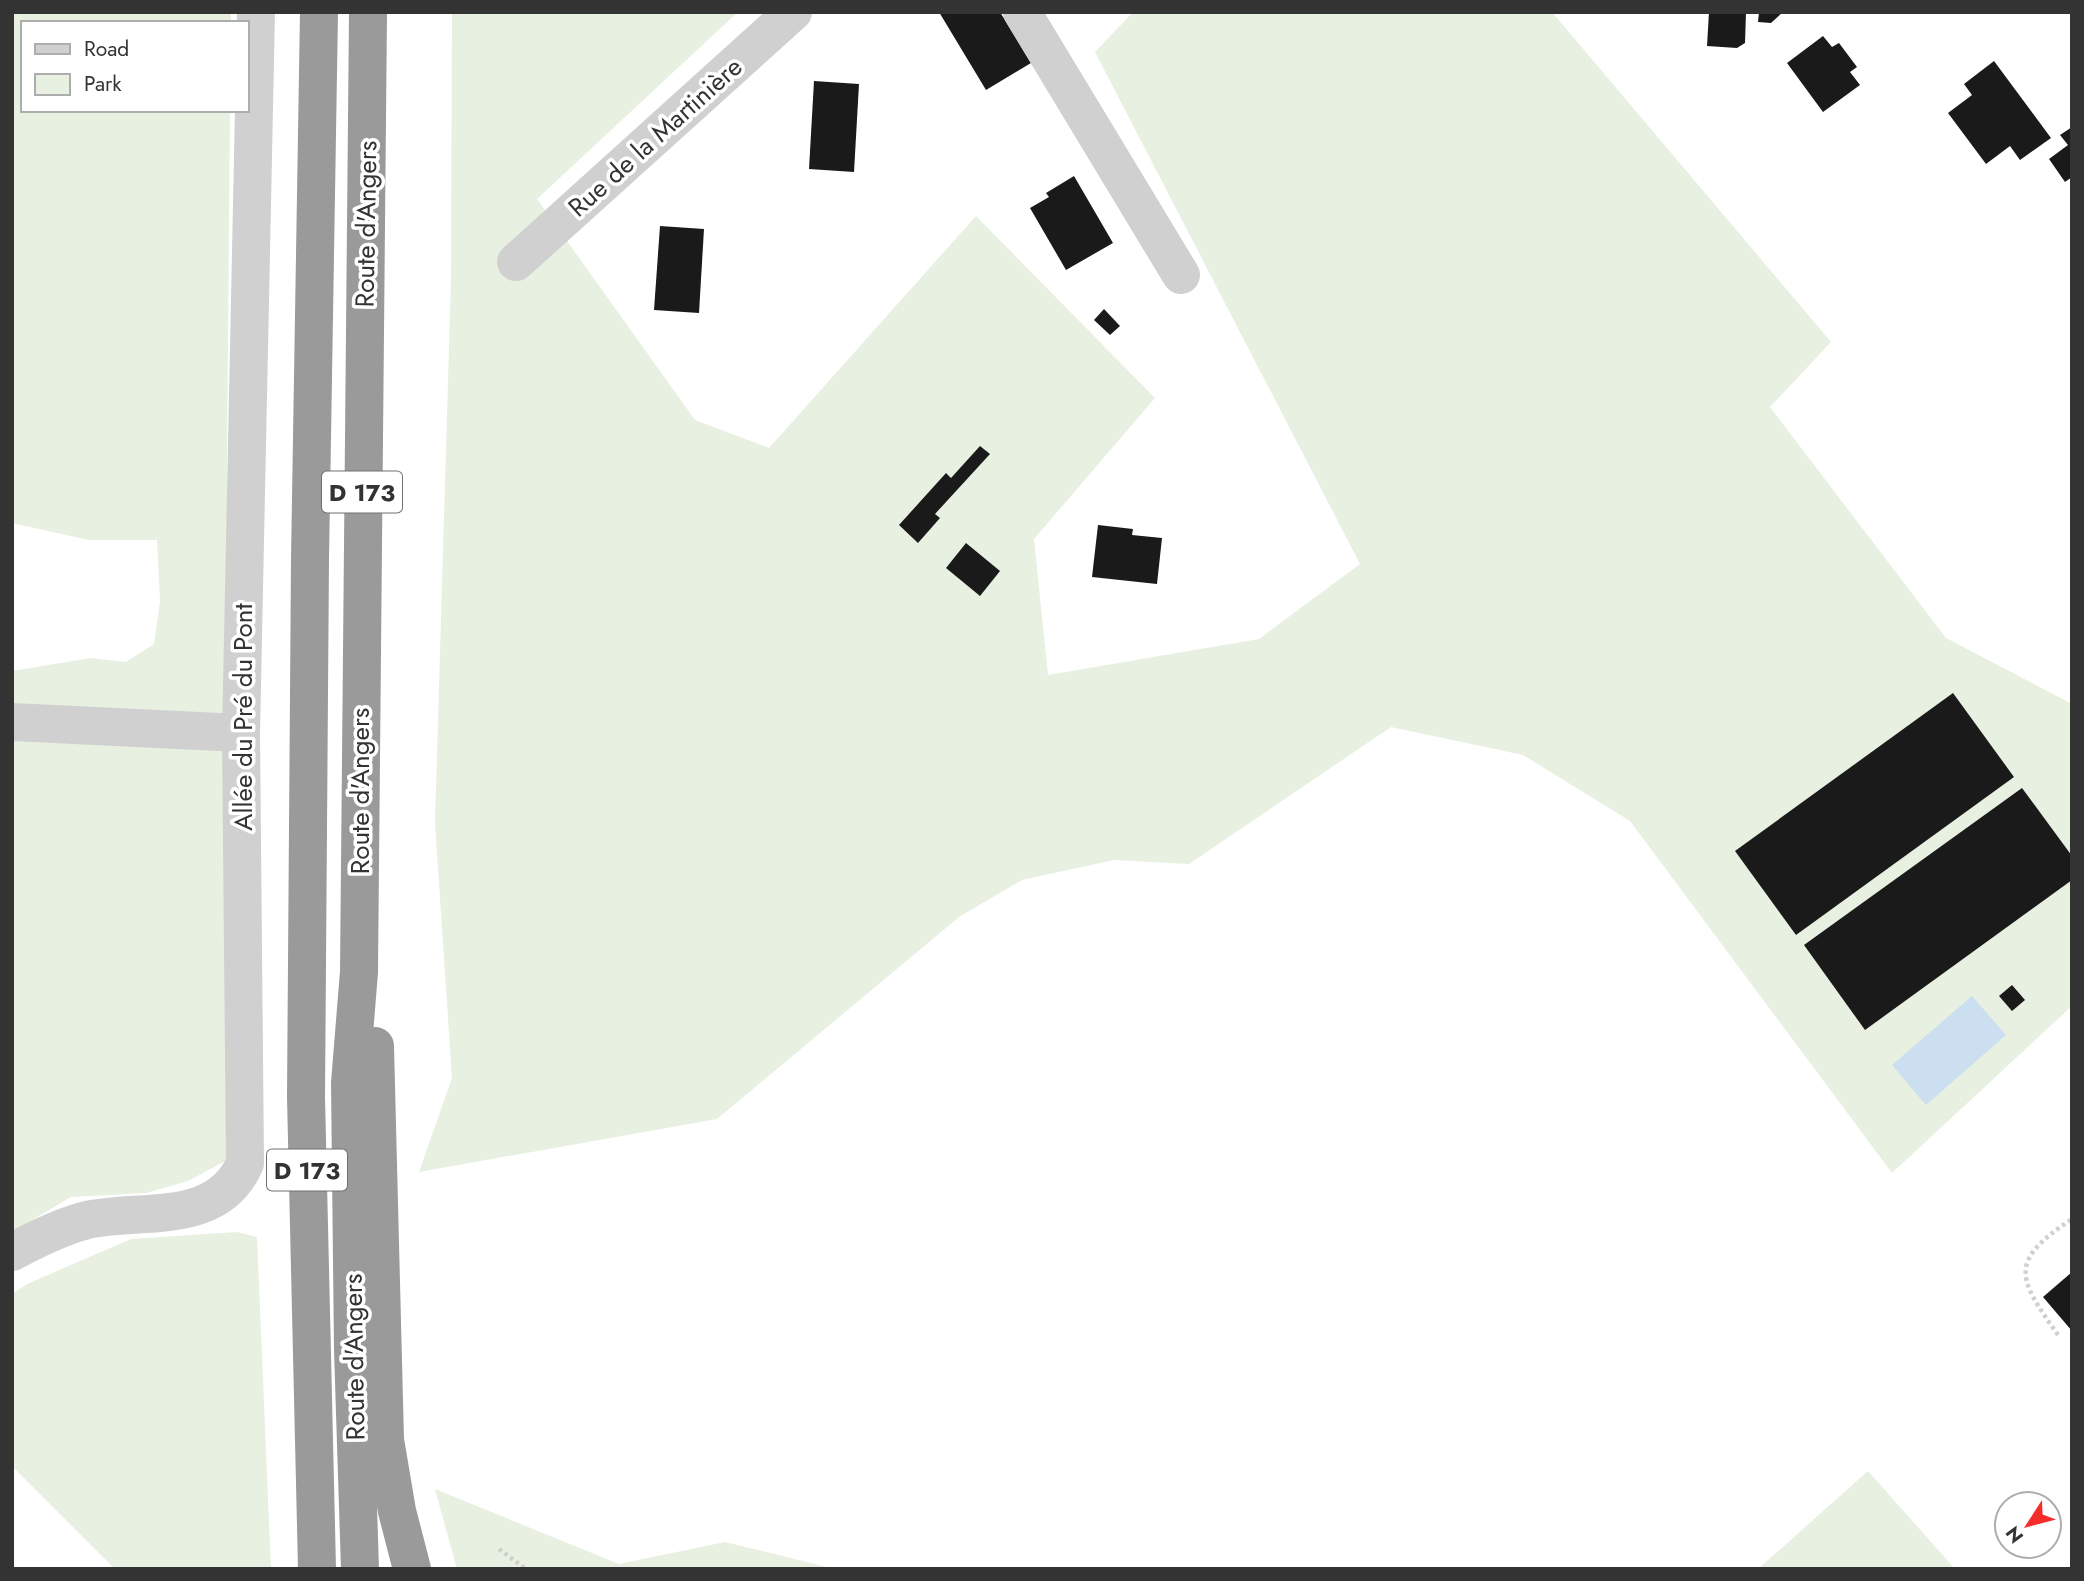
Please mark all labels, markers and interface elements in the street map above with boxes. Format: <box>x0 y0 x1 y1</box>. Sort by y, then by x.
legend <box>21 21 248 112</box>
text: Road <box>84 34 129 64</box>
street label: Rue de la Martinière <box>559 48 751 226</box>
text: Park <box>84 69 122 99</box>
street label: Route d'Angers <box>346 140 386 308</box>
road number: D 173 <box>322 472 402 512</box>
street label: Allée du Pré du Pont <box>224 603 262 831</box>
street label: Route d'Angers <box>341 708 379 874</box>
road number: D 173 <box>267 1150 347 1190</box>
street label: Route d'Angers <box>334 1273 374 1441</box>
north arrow <box>1993 1490 2063 1560</box>
text: N <box>1999 1521 2030 1549</box>

